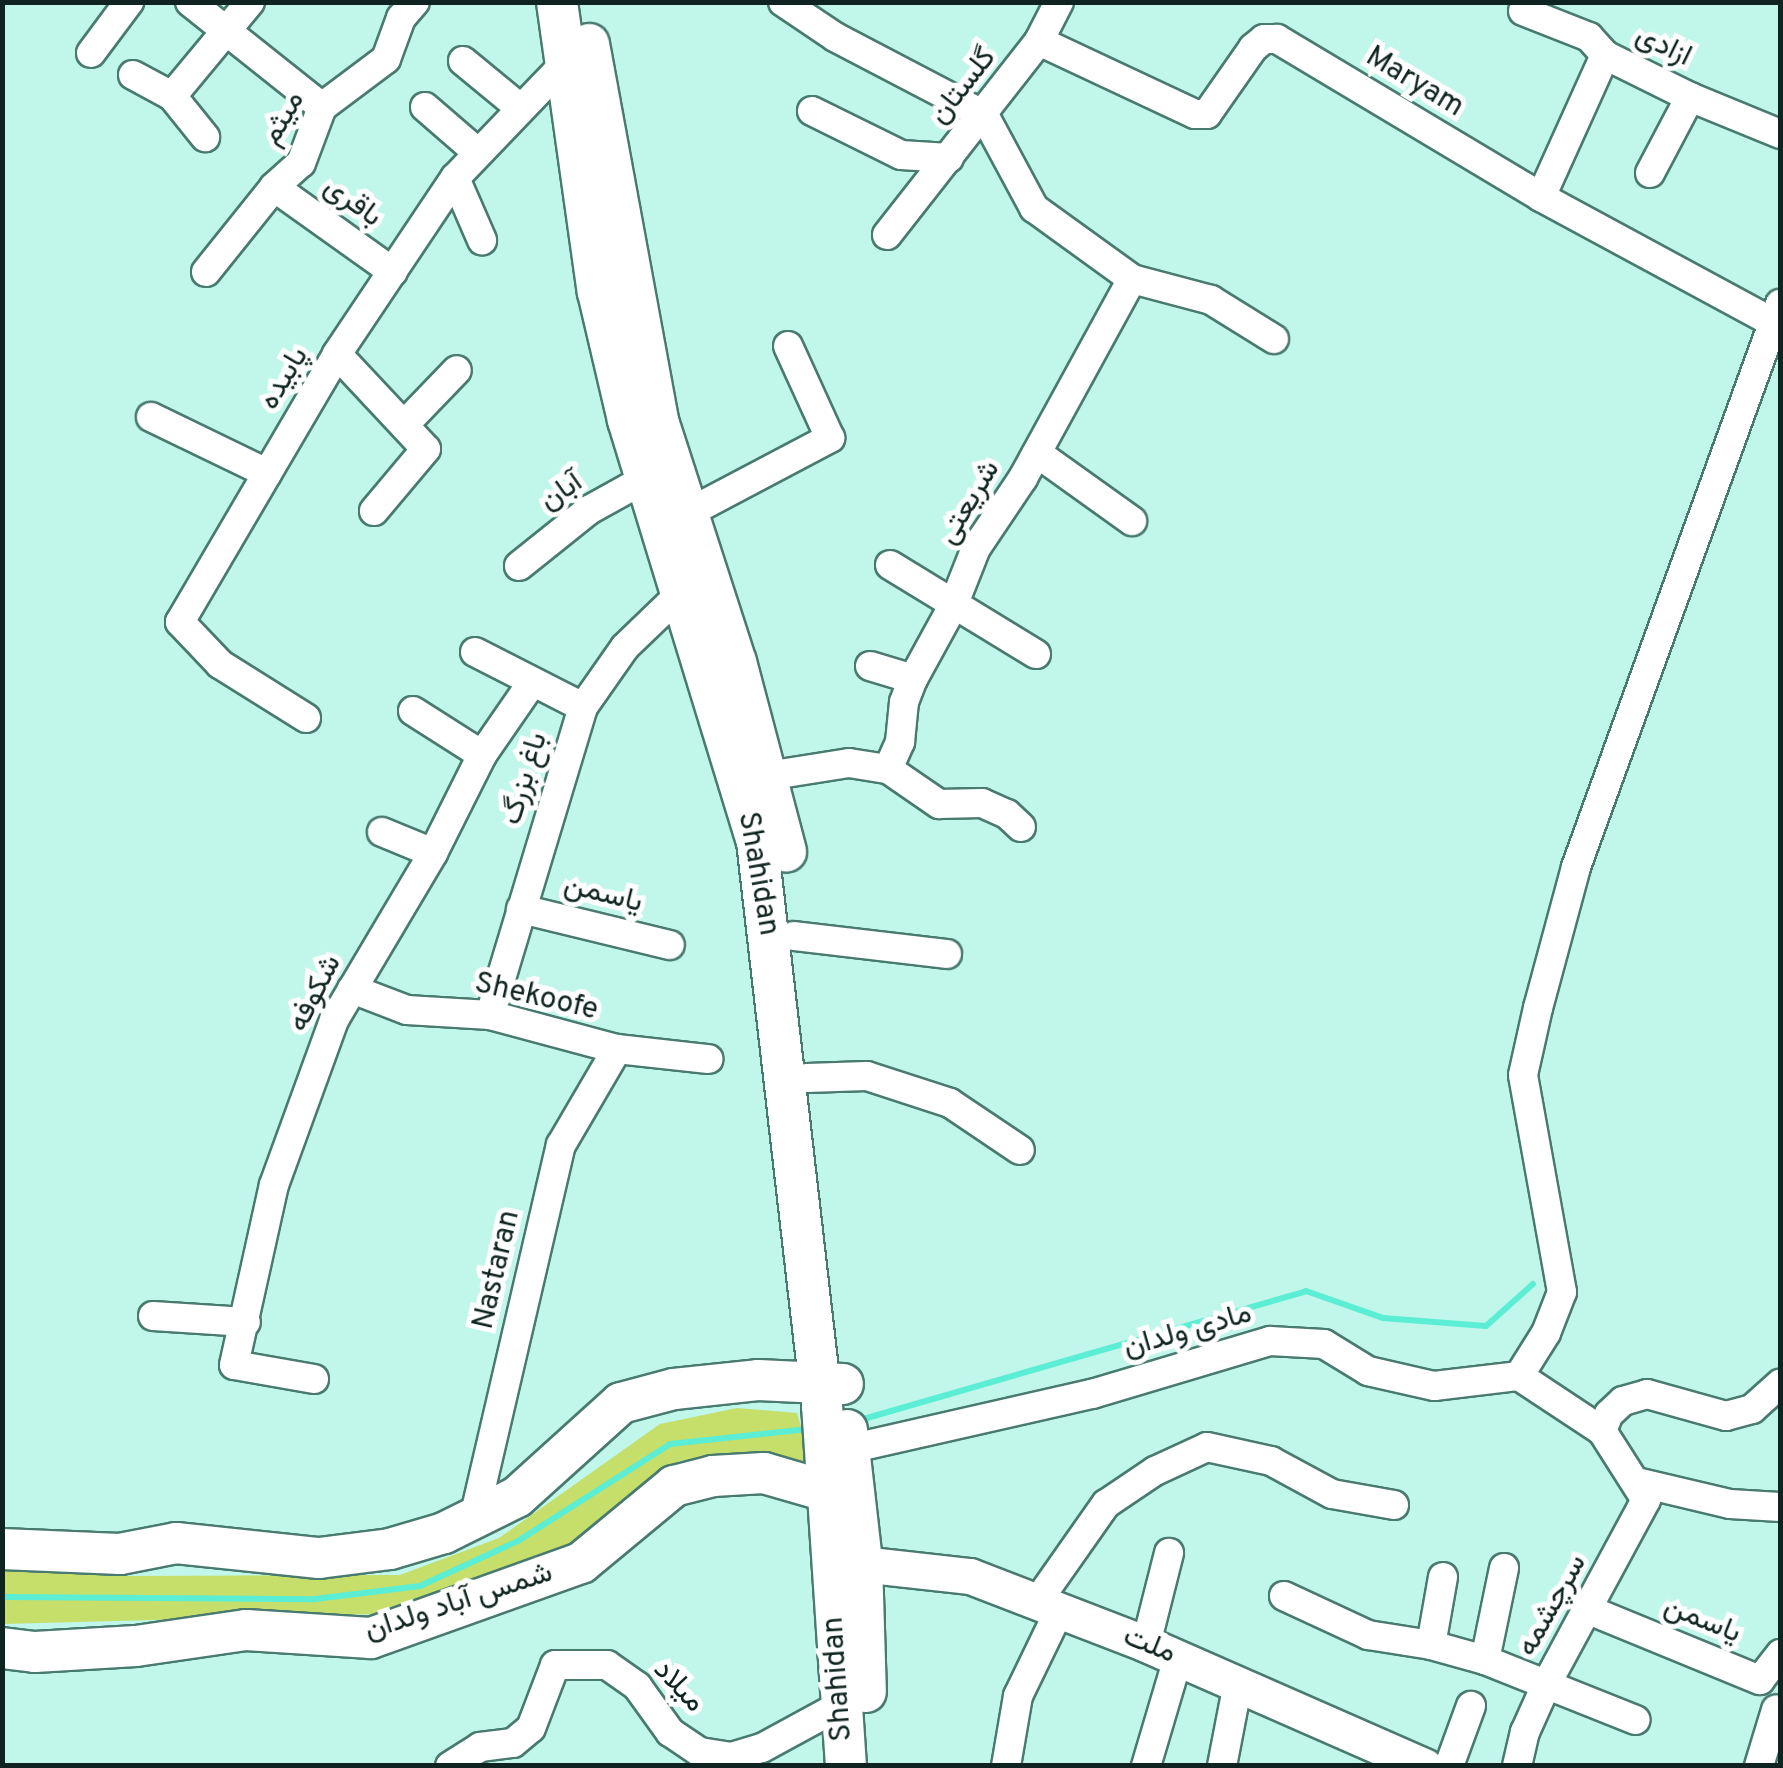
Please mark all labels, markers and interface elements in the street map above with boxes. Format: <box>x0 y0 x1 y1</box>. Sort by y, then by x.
street label: ازادی <box>1629 18 1697 76</box>
street label: Maryam <box>1358 40 1470 126</box>
street label: گلستان <box>923 41 1005 133</box>
street label: میثم <box>254 85 314 153</box>
street label: باقری <box>316 170 388 236</box>
street label: پابیده <box>252 341 318 417</box>
street label: شریعتی <box>931 454 1009 552</box>
street label: آبان <box>534 466 590 520</box>
street label: باغ بزرگ <box>495 728 557 830</box>
street label: Shahidan <box>728 809 786 939</box>
street label: یاسمن <box>560 868 646 922</box>
street label: شکوفه <box>281 949 351 1039</box>
street label: Shekoofe <box>471 966 601 1030</box>
street label: Nastaran <box>467 1207 529 1333</box>
street label: مادی ولدان <box>1120 1297 1256 1367</box>
street label: سرچشمه <box>1510 1549 1596 1663</box>
street label: شمس آباد ولدان <box>361 1556 557 1650</box>
street label: یاسمن <box>1658 1589 1746 1653</box>
street label: Shahidan <box>817 1615 861 1743</box>
street label: ملت <box>1117 1619 1181 1673</box>
street label: میلاد <box>645 1653 711 1721</box>

